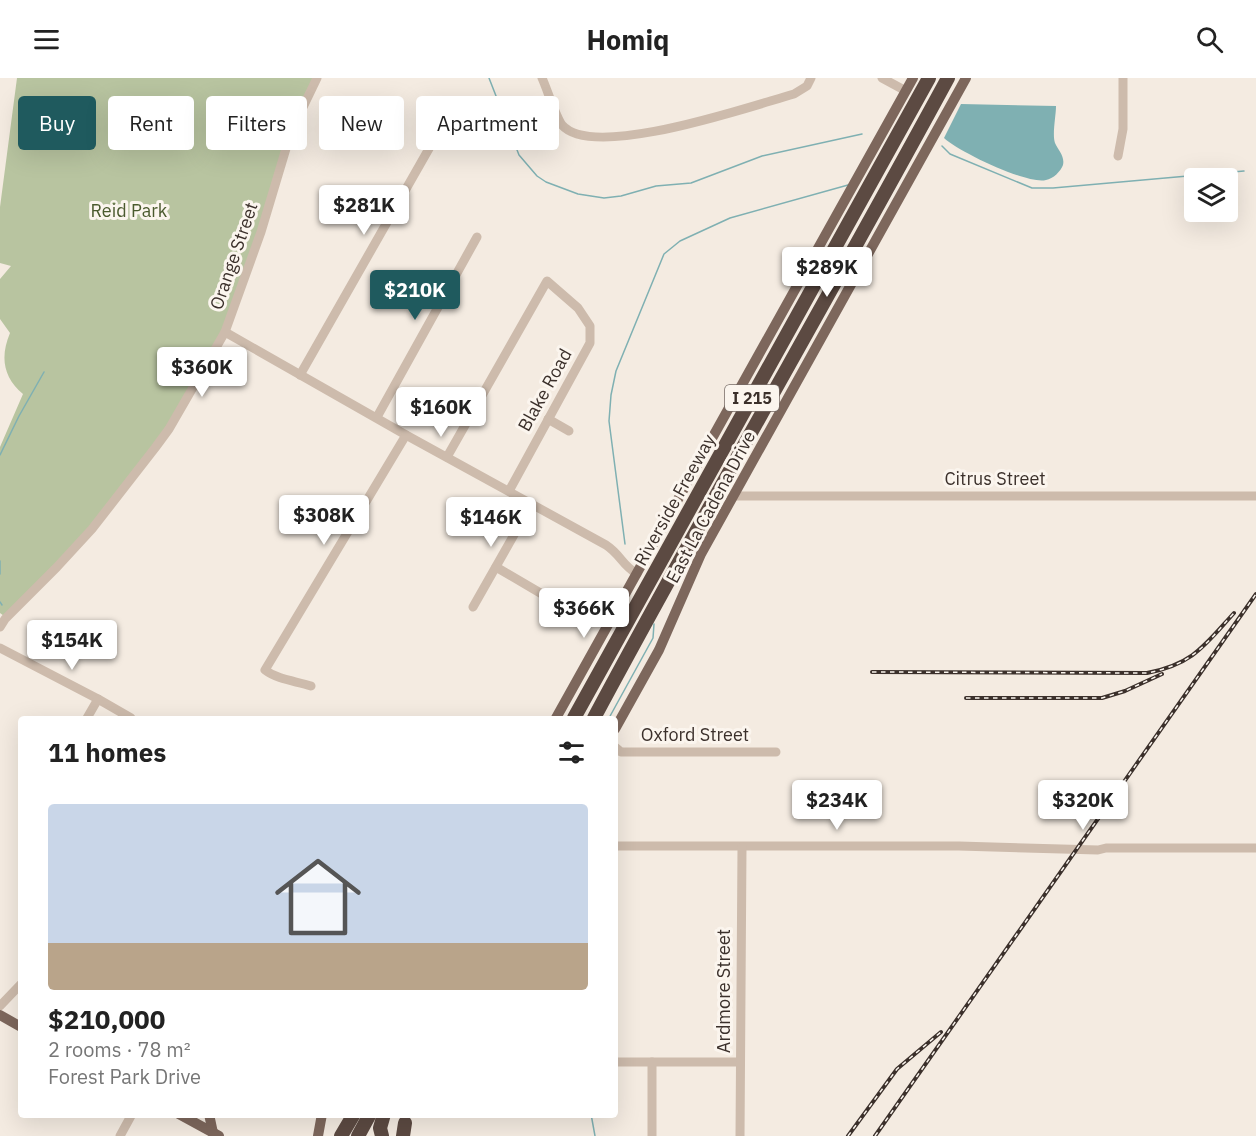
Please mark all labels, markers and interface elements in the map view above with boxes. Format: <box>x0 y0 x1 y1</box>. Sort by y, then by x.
text: Homiq <box>586 22 670 57</box>
icon: menu <box>30 23 63 56</box>
icon: search <box>1193 23 1226 56</box>
chip: Buy <box>18 96 96 150</box>
chip: Rent <box>108 96 194 150</box>
chip: Filters <box>206 96 307 150</box>
chip: New <box>319 96 404 150</box>
chip: Apartment <box>416 96 559 150</box>
map controls <box>1184 168 1238 222</box>
button: layers <box>1184 168 1238 222</box>
pin: $281K <box>322 185 406 236</box>
text: $281K <box>333 191 395 218</box>
park label: Reid Park <box>91 199 168 222</box>
street label: Orange Street <box>204 199 263 313</box>
pin: $289K <box>785 247 869 298</box>
text: $289K <box>796 253 858 280</box>
pin: $210K <box>373 270 457 321</box>
text: $210K <box>384 276 446 303</box>
street label: Blake Road <box>512 344 577 435</box>
pin: $360K <box>160 347 244 398</box>
text: $360K <box>171 353 233 380</box>
road number: I 215 <box>725 385 779 411</box>
pin: $160K <box>399 387 483 438</box>
text: $160K <box>410 393 472 420</box>
street label: East La Cadena Drive <box>661 427 760 587</box>
street label: Riverside Freeway <box>629 430 720 570</box>
street label: Citrus Street <box>944 467 1046 490</box>
pin: $308K <box>282 495 366 546</box>
pin: $146K <box>449 497 533 548</box>
text: $308K <box>293 501 355 528</box>
text: $146K <box>460 503 522 530</box>
pin: $366K <box>542 588 626 639</box>
text: $366K <box>553 594 615 621</box>
pin: $154K <box>30 620 114 671</box>
text: $154K <box>41 626 103 653</box>
street label: Oxford Street <box>641 723 749 746</box>
text: 11 homes <box>48 735 166 769</box>
icon: filters <box>555 736 588 769</box>
pin: $234K <box>795 780 879 831</box>
pin: $320K <box>1041 780 1125 831</box>
text: $234K <box>806 786 868 813</box>
text: $320K <box>1052 786 1114 813</box>
icon: home <box>264 843 372 951</box>
street label: Ardmore Street <box>712 929 735 1053</box>
text: $210,000 <box>48 1002 165 1036</box>
text: 2 rooms · 78 m² <box>48 1036 191 1063</box>
text: Forest Park Drive <box>48 1063 201 1090</box>

